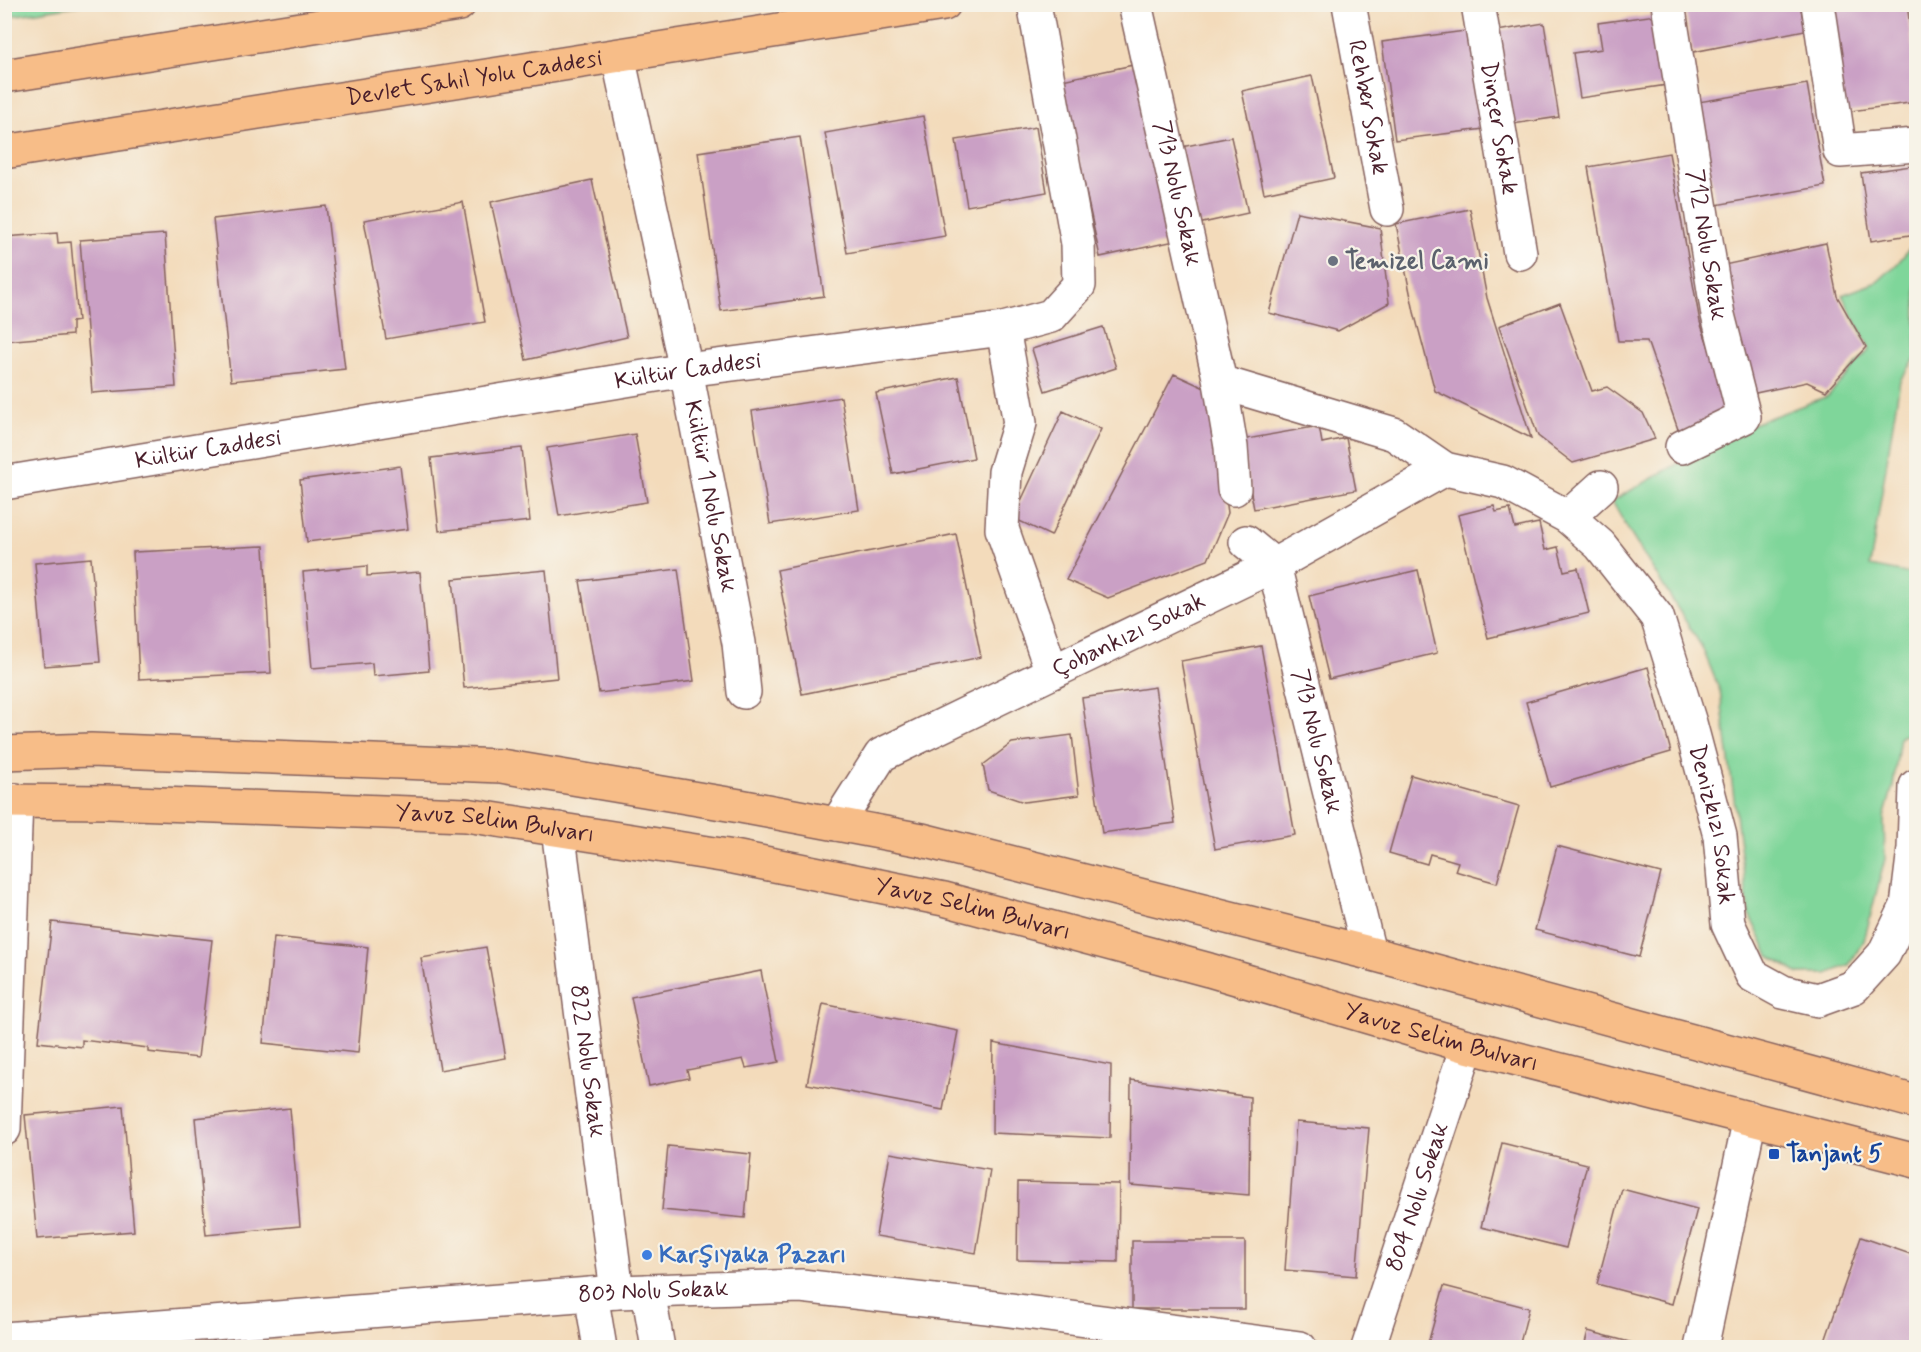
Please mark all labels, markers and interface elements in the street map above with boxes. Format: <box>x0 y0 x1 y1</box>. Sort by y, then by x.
street label: Rehber Sokak <box>1340 37 1396 177</box>
street label: Devlet Sahil Yolu Caddesi <box>344 42 605 113</box>
street label: Dinçer Sokak <box>1473 60 1525 197</box>
street label: 713 Nolu Sokak <box>1146 117 1209 269</box>
street label: 712 Nolu Sokak <box>1679 167 1734 323</box>
place label: Temizel Cami <box>1345 246 1489 277</box>
marker: Temizel Cami <box>1326 254 1340 268</box>
street label: Kültür Caddesi <box>612 345 763 397</box>
street label: Kültür 1 Nolu Sokak <box>677 398 744 595</box>
street label: Kültür Caddesi <box>133 422 284 477</box>
street label: Çobankızı Sokak <box>1047 585 1211 685</box>
street label: 713 Nolu Sokak <box>1285 666 1350 817</box>
street label: Denizkızı Sokak <box>1681 741 1742 906</box>
street label: Yavuz Selim Bulvarı <box>395 797 597 850</box>
street label: Yavuz Selim Bulvarı <box>872 870 1074 948</box>
street label: 822 Nolu Sokak <box>562 983 613 1140</box>
street label: Yavuz Selim Bulvarı <box>1341 995 1542 1079</box>
street label: 804 Nolu Sokak <box>1379 1118 1456 1275</box>
place label: Tanjant 5 <box>1786 1139 1883 1171</box>
marker: Tanjant 5 <box>1767 1147 1781 1161</box>
place label: Karşıyaka Pazarı <box>659 1240 846 1271</box>
marker: Karşıyaka Pazarı <box>640 1248 654 1262</box>
street label: 803 Nolu Sokak <box>577 1273 729 1310</box>

